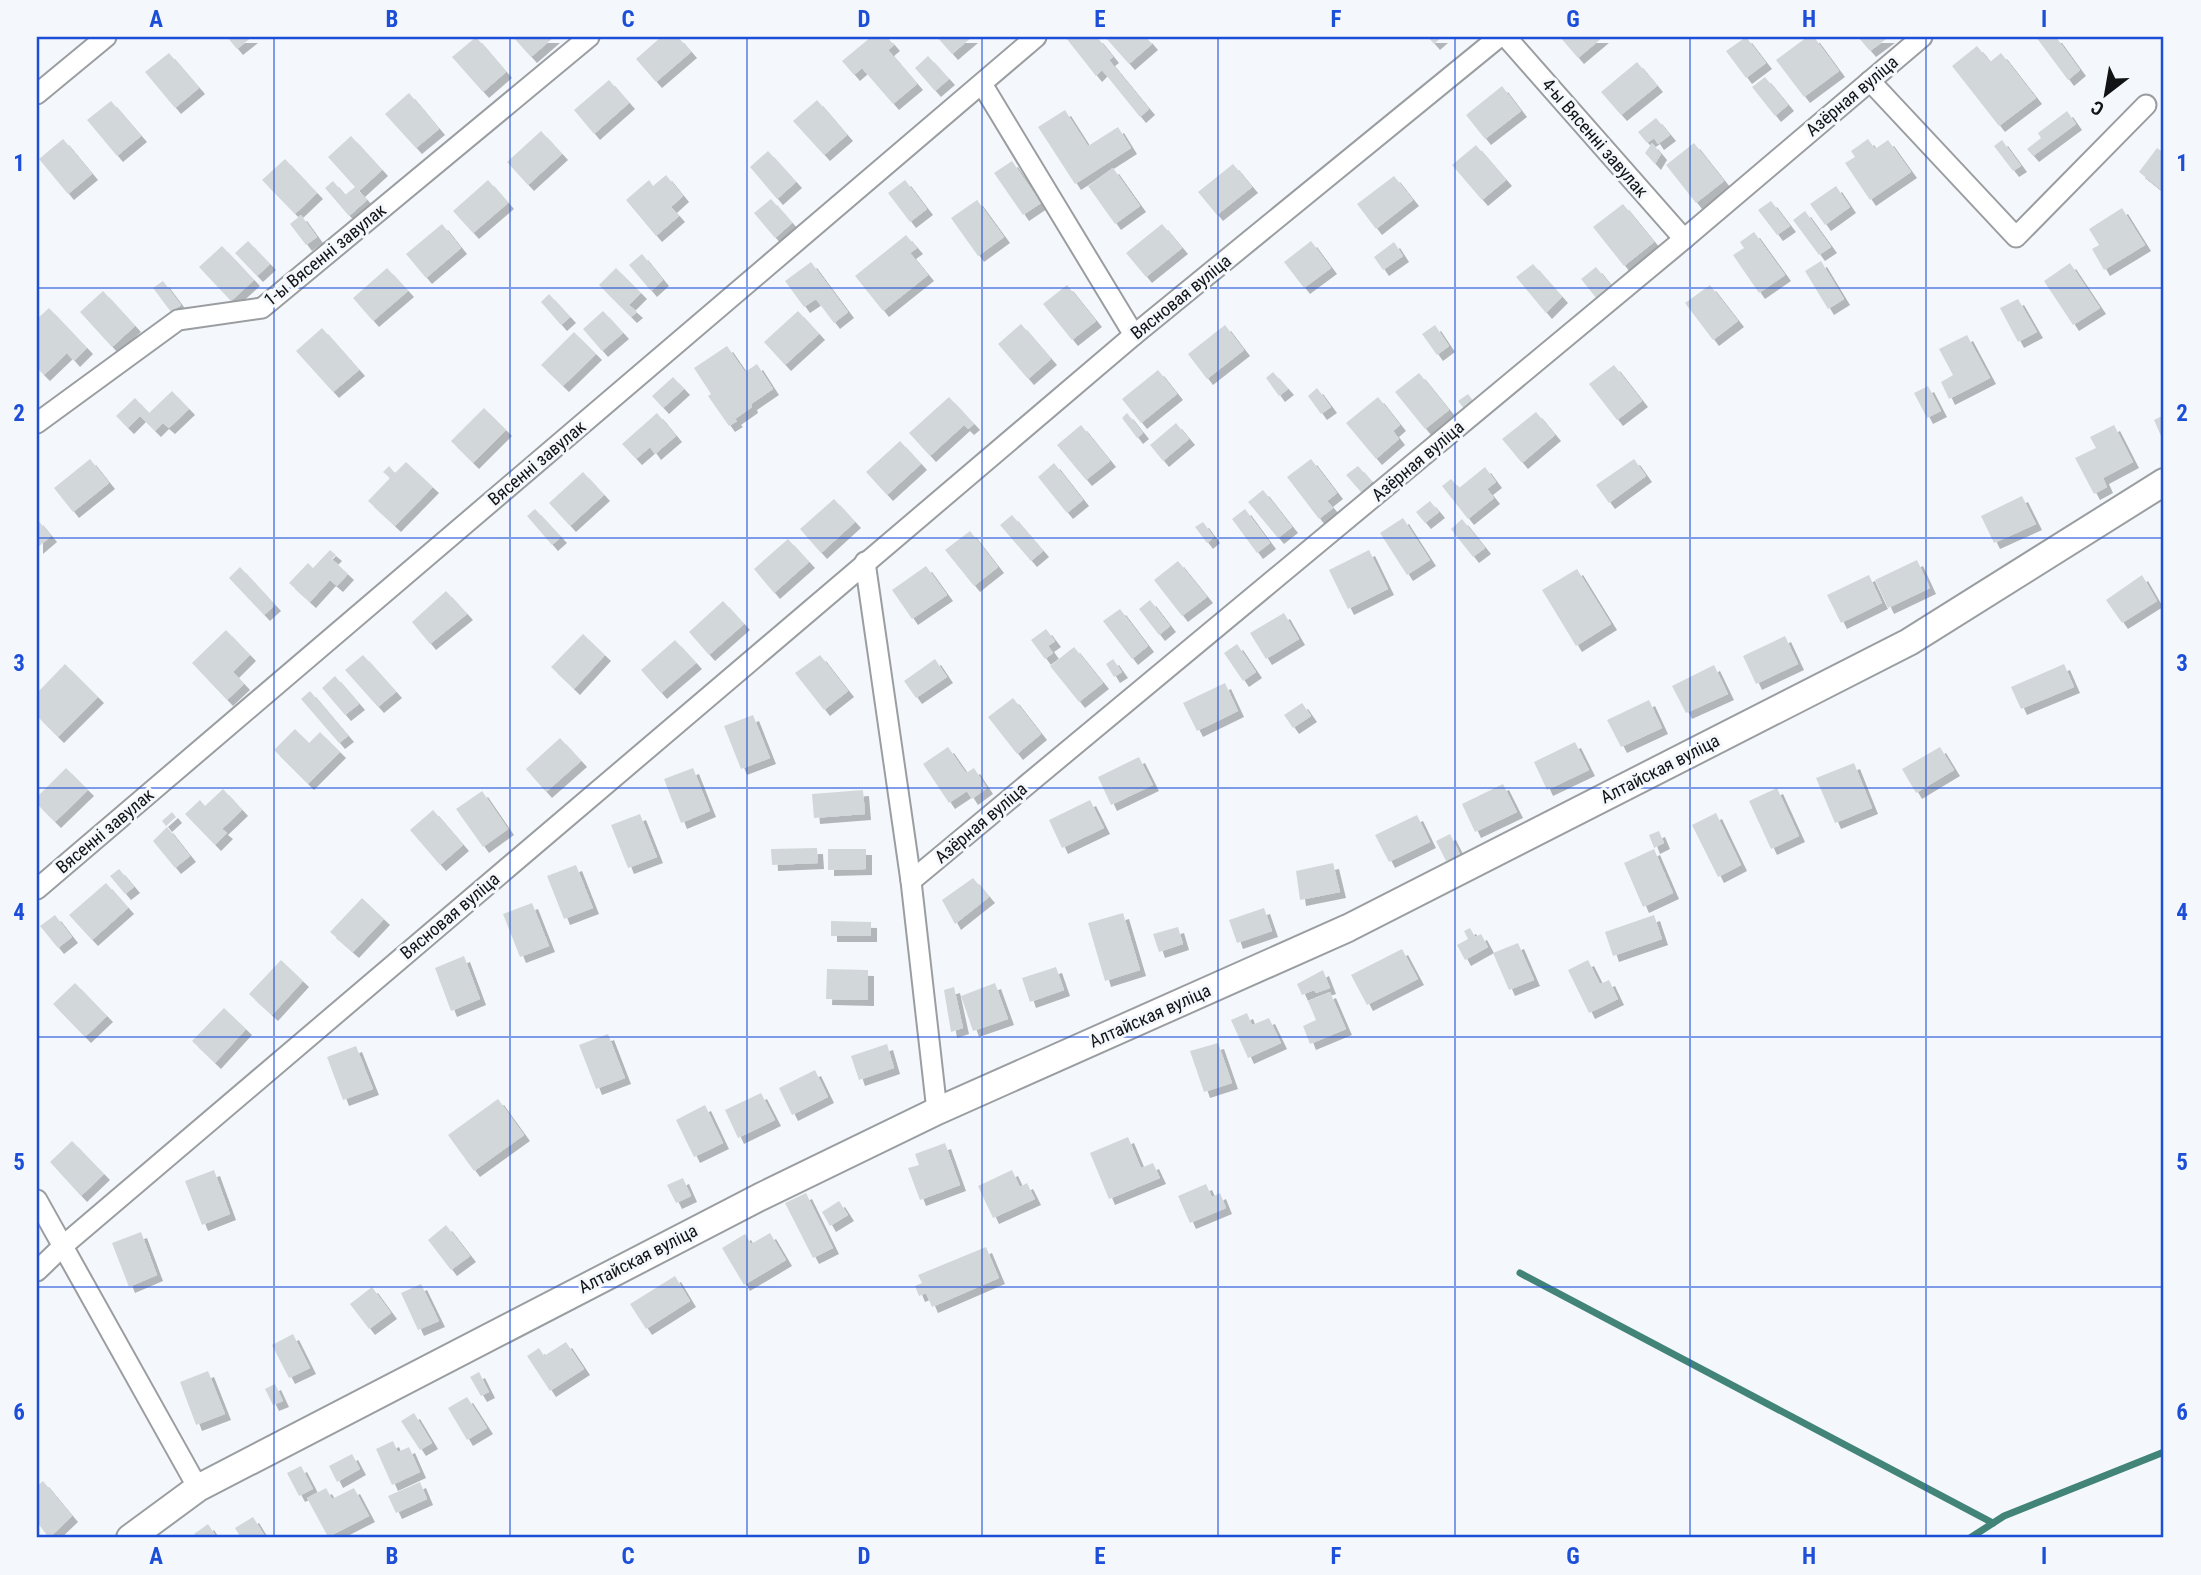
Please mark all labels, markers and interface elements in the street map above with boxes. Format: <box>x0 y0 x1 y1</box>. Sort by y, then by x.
text: A <box>149 6 163 33</box>
text: B <box>386 6 398 33</box>
text: C <box>621 6 635 33</box>
text: D <box>858 6 871 33</box>
text: E <box>1094 6 1106 33</box>
text: F <box>1331 6 1342 33</box>
text: G <box>1566 6 1580 33</box>
text: H <box>1802 6 1816 33</box>
text: I <box>2041 6 2047 33</box>
street label: Азёрная вуліца <box>1801 51 1902 140</box>
north arrow <box>2072 60 2142 130</box>
street label: 4-ы Вясенні завулак <box>1538 74 1653 202</box>
text: С <box>2087 95 2108 121</box>
text: 1 <box>13 150 25 177</box>
text: 1 <box>2176 150 2188 177</box>
street label: 1-ы Вясенні завулак <box>259 199 390 310</box>
street label: Вясновая вуліца <box>1126 250 1235 343</box>
text: 2 <box>13 400 25 427</box>
text: 2 <box>2176 400 2188 427</box>
street label: Вясенні завулак <box>484 415 590 510</box>
street label: Азёрная вуліца <box>1367 416 1468 505</box>
text: 3 <box>13 650 25 677</box>
text: 3 <box>2176 650 2188 677</box>
street label: Алтайская вуліца <box>1597 729 1723 808</box>
street label: Азёрная вуліца <box>930 778 1031 867</box>
street label: Вясенні завулак <box>52 783 158 878</box>
street label: Вясновая вуліца <box>396 868 504 963</box>
text: 4 <box>13 899 25 926</box>
text: 4 <box>2176 899 2188 926</box>
street label: Алтайская вуліца <box>1086 979 1214 1052</box>
text: 5 <box>13 1149 25 1176</box>
text: 5 <box>2176 1149 2188 1176</box>
street label: Алтайская вуліца <box>575 1219 701 1298</box>
text: 6 <box>13 1399 25 1426</box>
text: 6 <box>2176 1399 2188 1426</box>
text: A <box>149 1543 163 1570</box>
text: B <box>386 1543 398 1570</box>
text: C <box>621 1543 635 1570</box>
text: D <box>858 1543 871 1570</box>
text: E <box>1094 1543 1106 1570</box>
text: F <box>1331 1543 1342 1570</box>
text: G <box>1566 1543 1580 1570</box>
text: H <box>1802 1543 1816 1570</box>
text: I <box>2041 1543 2047 1570</box>

